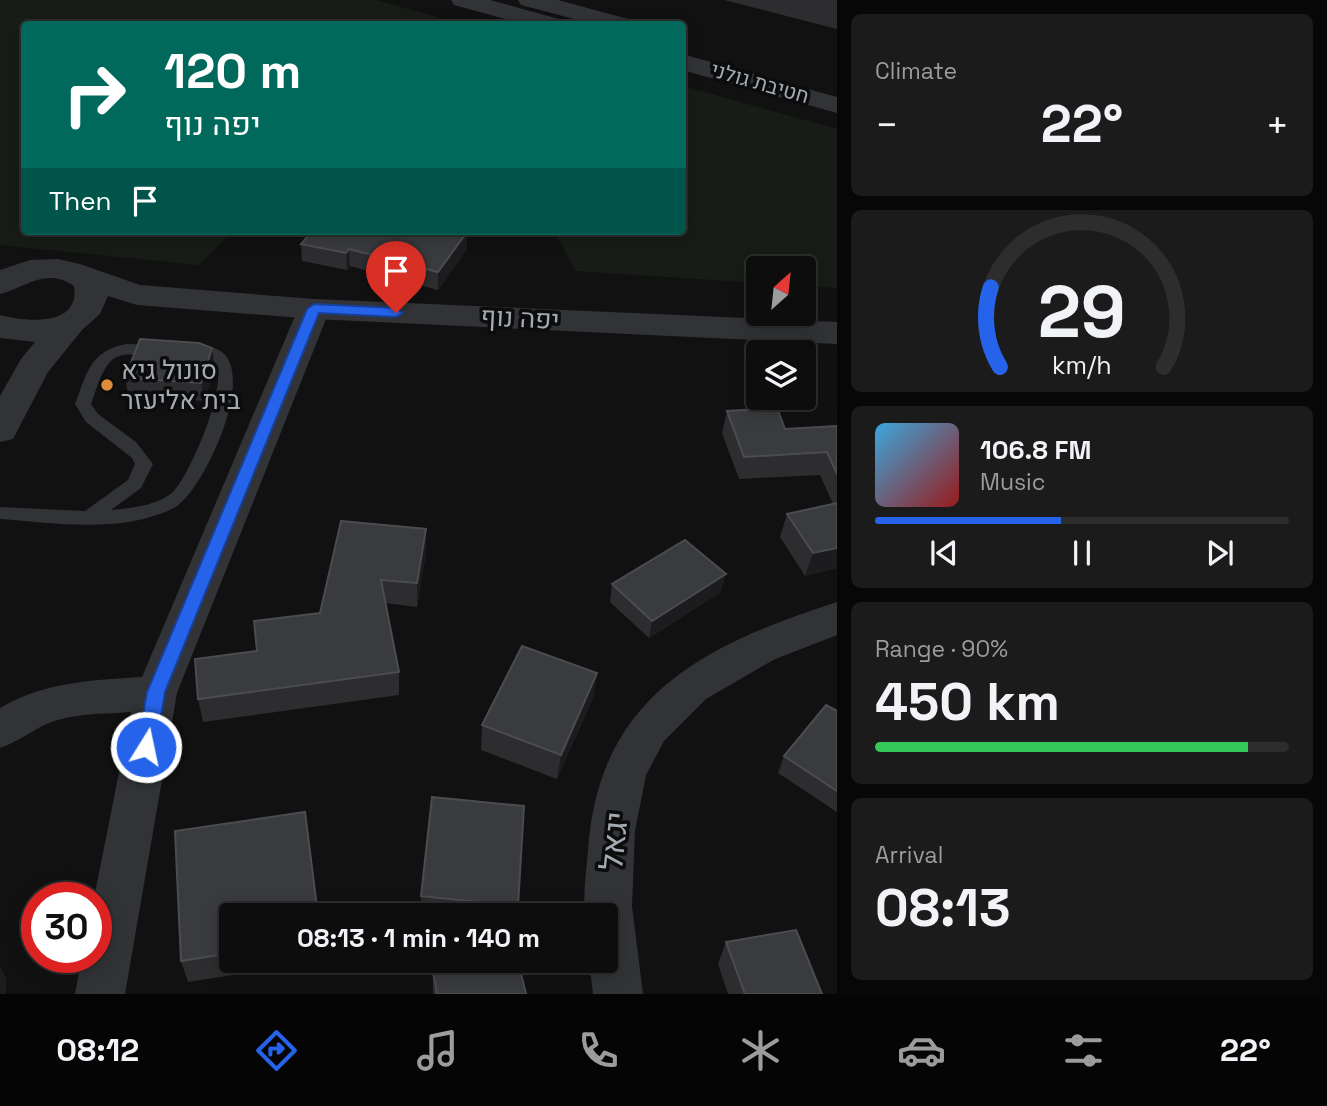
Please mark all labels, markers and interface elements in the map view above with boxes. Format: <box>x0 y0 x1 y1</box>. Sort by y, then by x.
text: 120 m <box>164 40 301 102</box>
icon: right <box>49 49 140 140</box>
street label: חטיבת גולני <box>708 56 812 109</box>
text: Climate <box>875 56 957 86</box>
text: 22° <box>1041 91 1123 157</box>
text: − <box>875 101 899 149</box>
text: + <box>1265 101 1289 149</box>
text: יפה נוף <box>164 104 261 144</box>
icon: arrive <box>126 182 164 220</box>
text: Then <box>49 184 112 218</box>
pin <box>366 241 426 313</box>
icon: arrive <box>377 252 415 290</box>
north arrow <box>746 256 816 326</box>
map controls <box>746 256 816 410</box>
text: 29 <box>1038 265 1126 358</box>
street label: יפה נוף <box>480 299 560 337</box>
button: layers <box>746 340 816 410</box>
text: km/h <box>1052 349 1112 381</box>
place label: סונול גיא בית אליעזר <box>121 353 241 417</box>
marker: סונול גיא בית אליעזר <box>99 377 115 393</box>
text: 106.8 FM <box>980 433 1091 467</box>
text: Music <box>980 467 1045 497</box>
icon: previous <box>925 534 963 572</box>
icon: pause <box>1063 534 1101 572</box>
icon: next <box>1201 534 1239 572</box>
text: Range · 90% <box>875 634 1008 664</box>
text: 450 km <box>875 669 1060 735</box>
position arrow <box>109 710 183 784</box>
street label: יגאל <box>591 810 637 872</box>
text: Arrival <box>875 840 943 870</box>
text: 08:13 <box>875 875 1011 941</box>
speed limit sign: 30 <box>21 882 112 973</box>
text: 08:13 · 1 min · 140 m <box>297 921 540 955</box>
icon: directions <box>252 1026 301 1075</box>
icon: music <box>413 1026 462 1075</box>
icon: phone <box>574 1026 623 1075</box>
icon: climate <box>736 1026 785 1075</box>
icon: car <box>897 1026 946 1075</box>
icon: filters <box>1059 1026 1108 1075</box>
text: 08:12 <box>56 1030 139 1070</box>
text: 22° <box>1220 1030 1271 1070</box>

